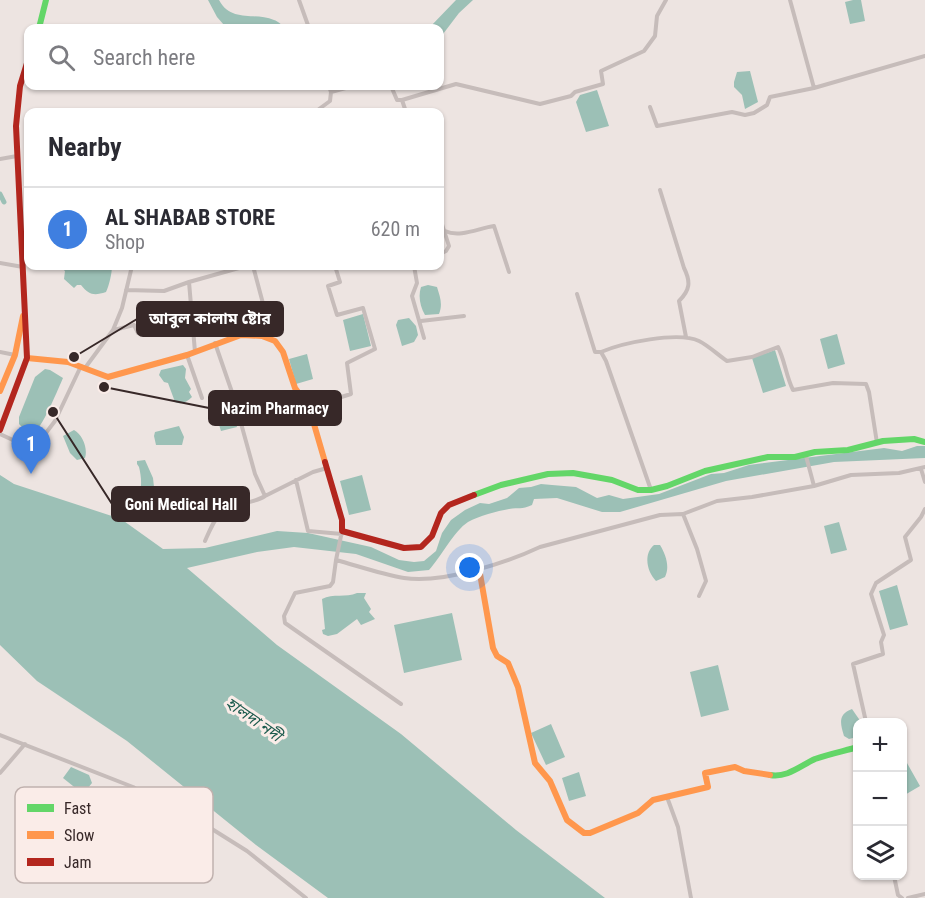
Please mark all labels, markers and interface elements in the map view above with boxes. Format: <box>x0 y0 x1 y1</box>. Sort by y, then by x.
search box <box>24 24 444 90</box>
icon: search <box>45 41 78 74</box>
text: Search here <box>93 45 195 70</box>
text: Nearby <box>48 132 122 162</box>
text: AL SHABAB STORE <box>105 205 275 230</box>
text: 1 <box>62 217 73 241</box>
text: 620 m <box>371 217 420 241</box>
text: Shop <box>105 230 145 254</box>
callout: আবুল কালাম ষ্টোর <box>137 302 283 336</box>
text: আবুল কালাম ষ্টোর <box>148 309 271 329</box>
callout: Nazim Pharmacy <box>209 391 341 425</box>
text: Nazim Pharmacy <box>221 399 329 418</box>
pin: 1 <box>12 424 51 474</box>
callout: Goni Medical Hall <box>112 487 249 521</box>
text: Goni Medical Hall <box>125 495 237 514</box>
your location <box>455 553 484 582</box>
water label: হালদা নদী <box>222 693 288 747</box>
map controls <box>853 718 907 880</box>
button: + <box>853 718 907 772</box>
button: − <box>853 772 907 826</box>
legend <box>15 787 213 883</box>
text: Fast <box>64 799 91 818</box>
text: Slow <box>64 826 94 845</box>
button: layers <box>853 826 907 880</box>
text: Jam <box>64 853 91 872</box>

